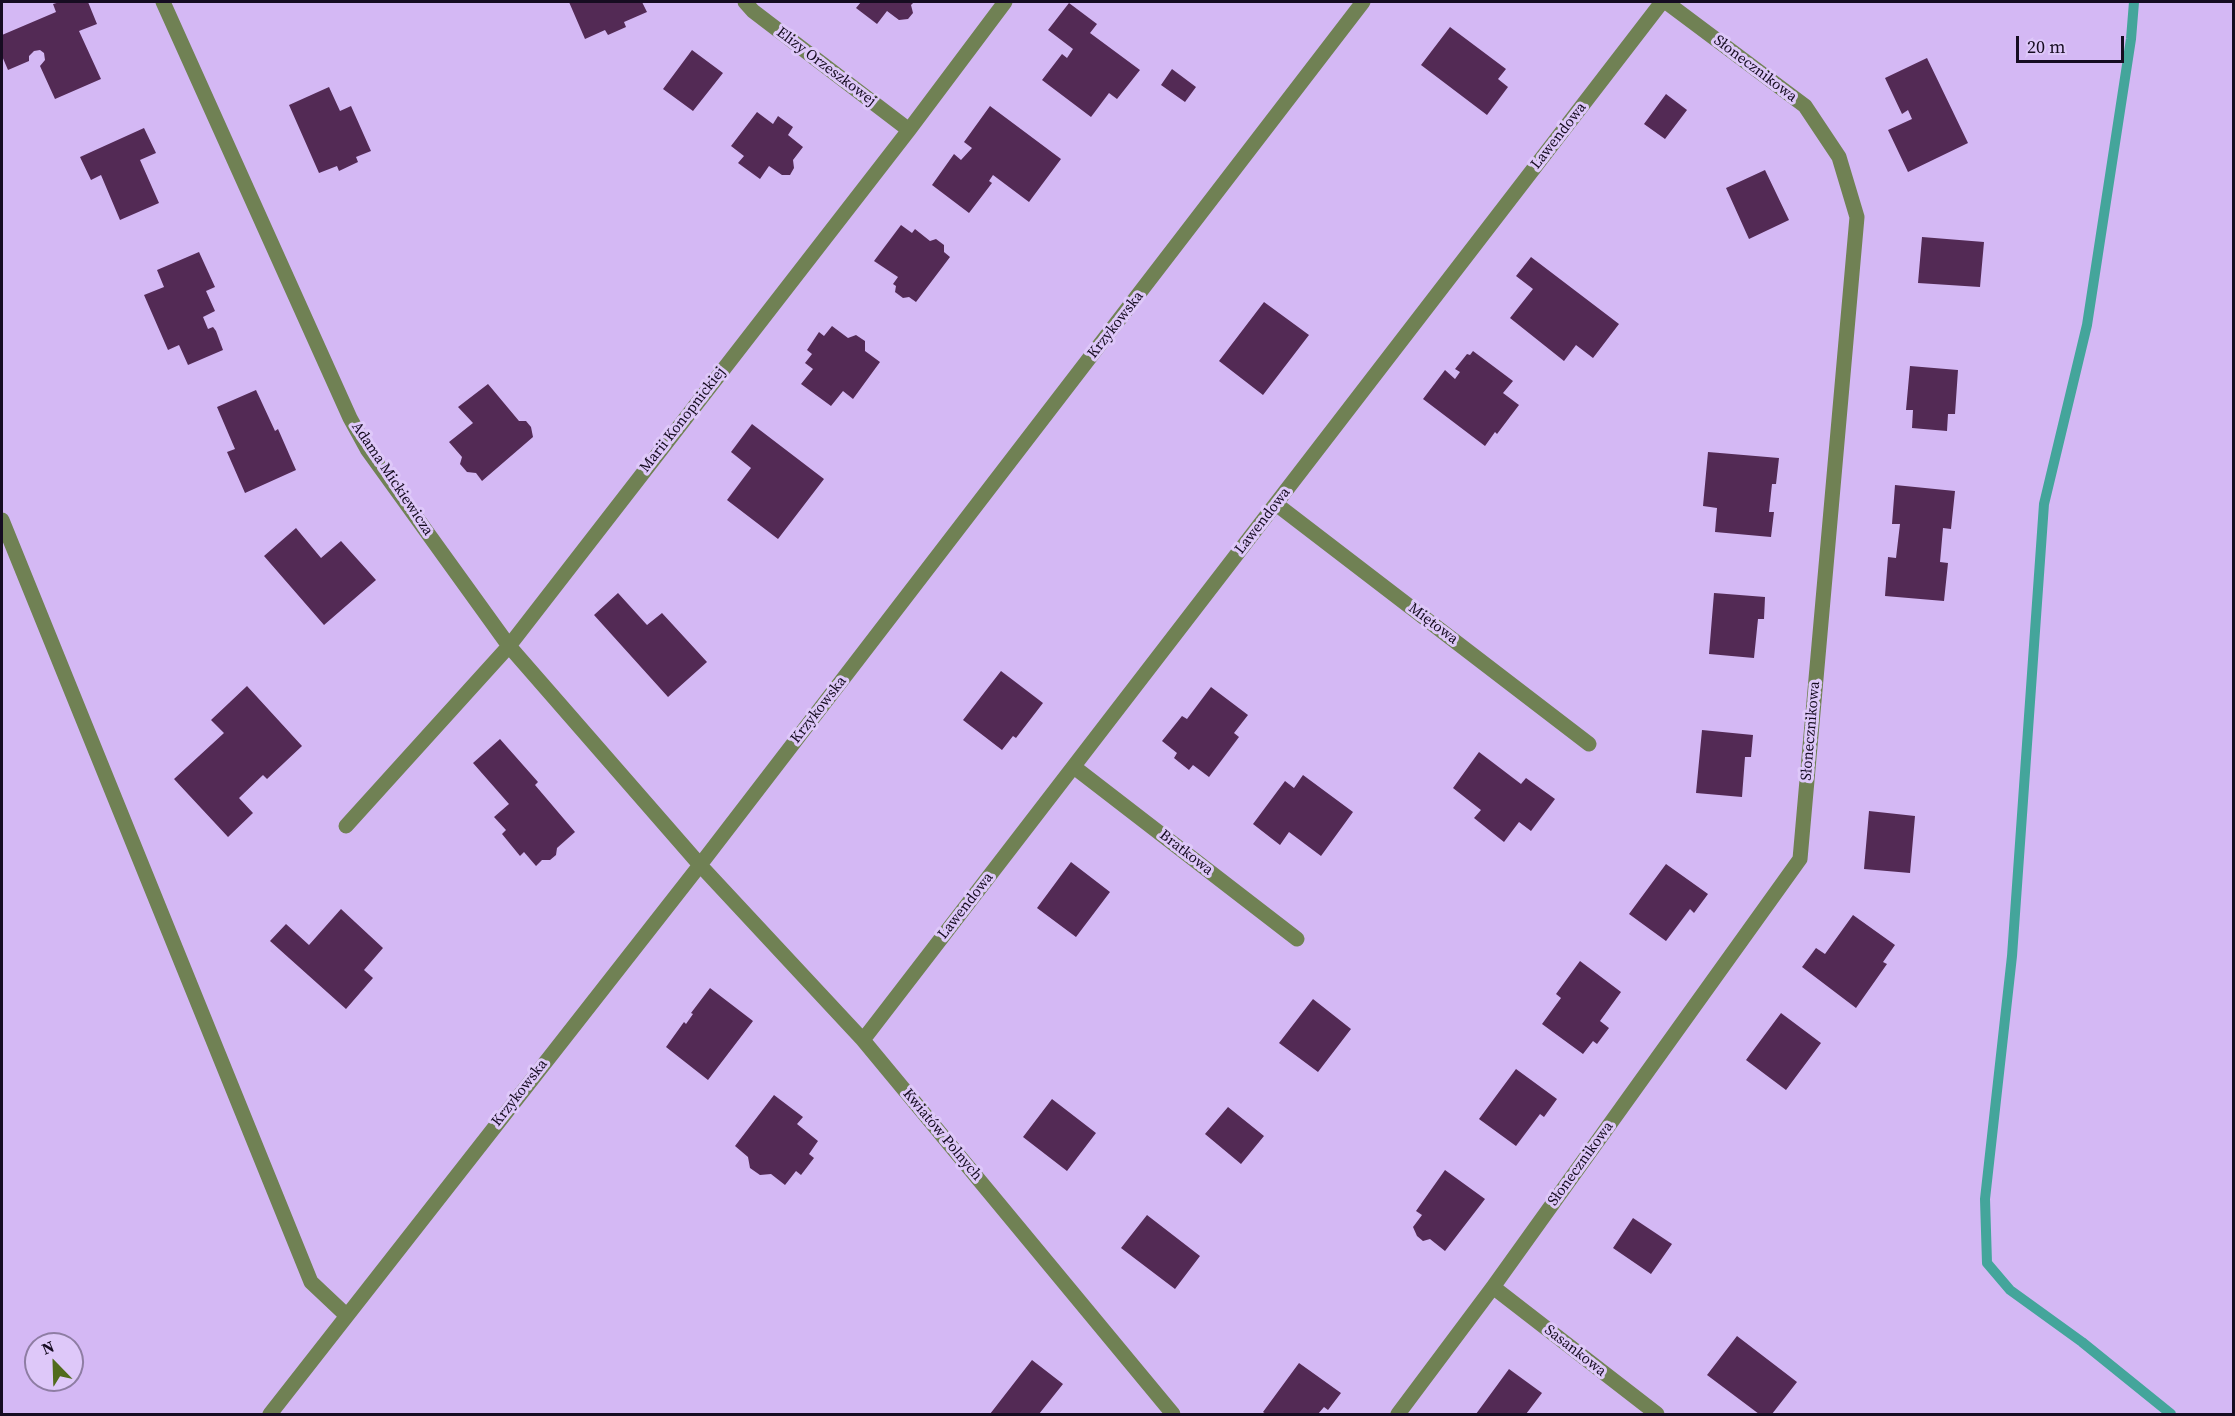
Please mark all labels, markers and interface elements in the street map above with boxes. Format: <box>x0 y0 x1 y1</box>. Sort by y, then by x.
street label: Elizy Orzeszkowej <box>773 24 879 110</box>
scale bar <box>2019 24 2127 62</box>
street label: Słonecznikowa <box>1710 32 1800 106</box>
text: 20 m <box>2027 34 2065 59</box>
street label: Lawendowa <box>1527 99 1591 173</box>
street label: Krzykowska <box>1084 288 1148 362</box>
street label: Marii Konopnickiej <box>636 364 730 476</box>
street label: Adama Mickiewicza <box>347 419 437 539</box>
street label: Lawendowa <box>1231 484 1295 558</box>
street label: Miętowa <box>1405 599 1461 649</box>
street label: Krzykowska <box>787 673 851 747</box>
street label: Słonecznikowa <box>1798 681 1824 781</box>
street label: Bratkowa <box>1156 826 1216 880</box>
street label: Lawendowa <box>934 869 998 943</box>
street label: Krzykowska <box>488 1056 552 1130</box>
street label: Kwiatów Polnych <box>898 1086 986 1184</box>
street label: Słonecznikowa <box>1544 1118 1618 1210</box>
street label: Sasankowa <box>1541 1321 1609 1381</box>
north arrow <box>24 1332 84 1392</box>
text: N <box>38 1335 57 1360</box>

